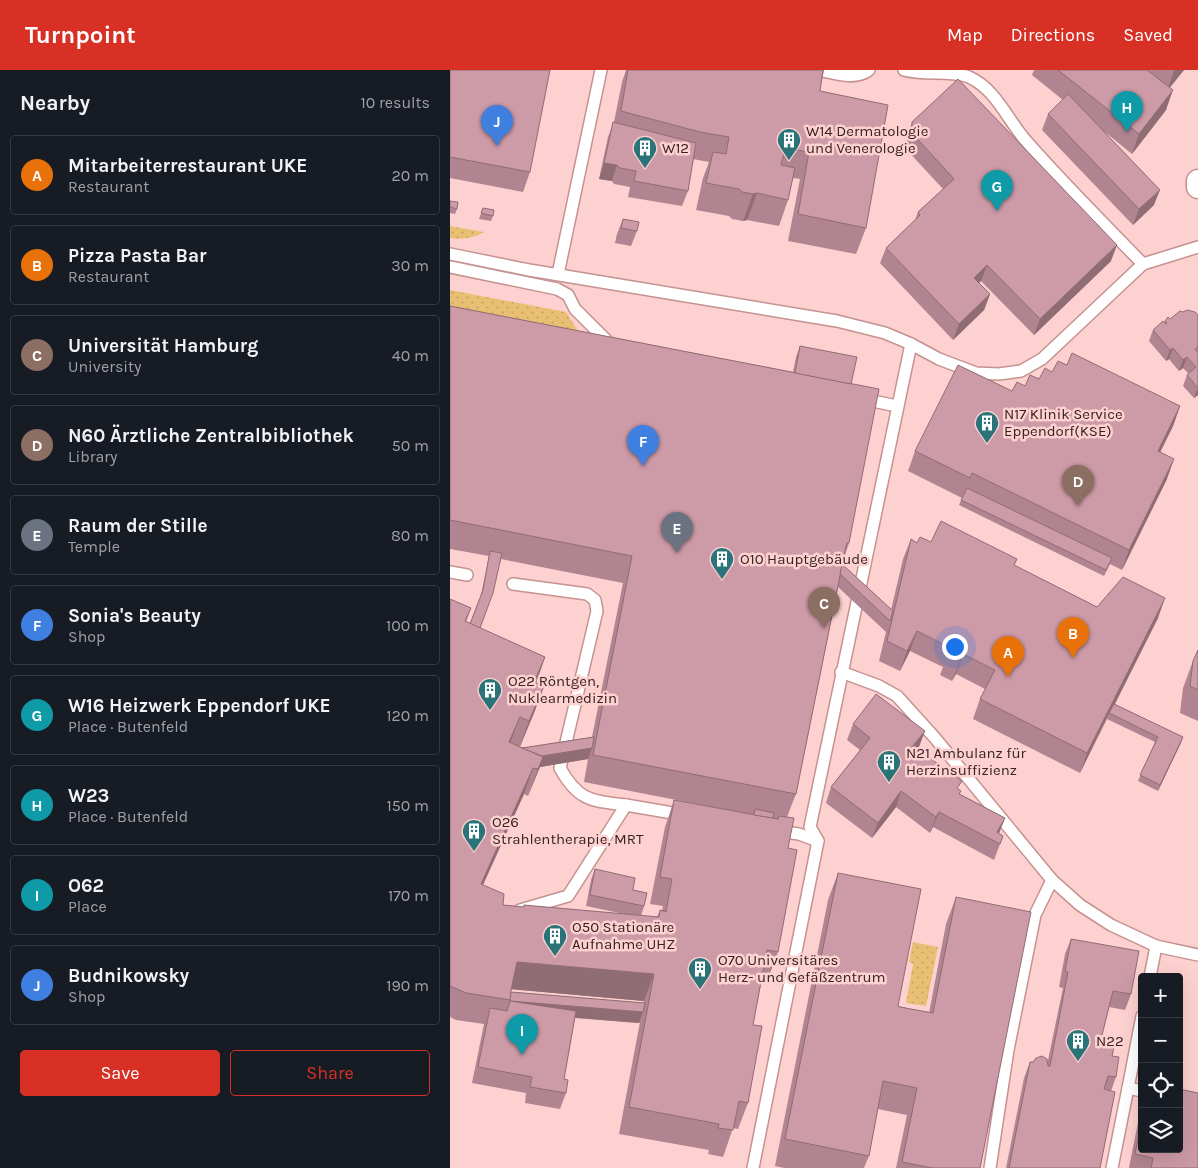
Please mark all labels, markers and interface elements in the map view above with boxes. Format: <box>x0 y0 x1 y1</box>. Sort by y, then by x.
text: Turnpoint <box>25 21 136 49</box>
text: Map <box>947 24 983 46</box>
text: Directions <box>1011 24 1095 46</box>
text: Saved <box>1123 24 1173 46</box>
text: Nearby <box>20 91 90 115</box>
pin: H <box>1111 91 1143 132</box>
text: 10 results <box>360 93 430 112</box>
pin: J <box>481 105 513 146</box>
place label: W14 Dermatologie und Venerologie <box>806 122 929 157</box>
building icon: W14 Dermatologie und Venerologie <box>776 127 802 161</box>
building icon: W12 <box>632 135 658 169</box>
place label: W12 <box>662 139 689 157</box>
text: Mitarbeiterrestaurant UKE <box>68 155 307 177</box>
text: A <box>32 166 42 185</box>
text: 20 m <box>391 166 429 185</box>
pin: G <box>981 170 1013 211</box>
text: Restaurant <box>68 177 149 196</box>
text: Pizza Pasta Bar <box>68 245 206 267</box>
text: B <box>32 256 42 275</box>
text: 30 m <box>391 256 429 275</box>
text: Restaurant <box>68 267 149 286</box>
text: Universität Hamburg <box>68 335 258 357</box>
text: C <box>32 346 42 365</box>
text: 40 m <box>392 346 429 365</box>
text: University <box>68 357 142 376</box>
place label: N17 Klinik Service Eppendorf(KSE) <box>1004 405 1123 440</box>
building icon: N17 Klinik Service Eppendorf(KSE) <box>974 410 1000 444</box>
text: N60 Ärztliche Zentralbibliothek <box>68 425 354 447</box>
pin: F <box>627 425 659 466</box>
text: D <box>32 436 42 455</box>
text: 50 m <box>392 436 429 455</box>
text: Library <box>68 447 118 466</box>
pin: D <box>1062 465 1094 506</box>
pin: E <box>661 512 693 553</box>
text: Raum der Stille <box>68 515 208 537</box>
text: E <box>32 526 42 545</box>
text: 80 m <box>391 526 429 545</box>
text: Temple <box>68 537 120 556</box>
building icon: O10 Hauptgebäude <box>709 546 735 580</box>
place label: O10 Hauptgebäude <box>740 550 868 568</box>
pin: C <box>808 587 840 628</box>
text: Sonia's Beauty <box>68 605 201 627</box>
text: F <box>33 616 41 635</box>
text: 100 m <box>386 616 429 635</box>
pin: B <box>1057 617 1089 658</box>
text: Shop <box>68 627 105 646</box>
your location <box>942 634 968 660</box>
pin: A <box>992 636 1024 677</box>
place label: O22 Röntgen, Nuklearmedizin <box>508 672 617 707</box>
building icon: O22 Röntgen, Nuklearmedizin <box>477 677 503 711</box>
text: W16 Heizwerk Eppendorf UKE <box>68 695 331 717</box>
text: G <box>32 706 42 725</box>
text: 120 m <box>386 706 429 725</box>
text: Place · Butenfeld <box>68 717 188 736</box>
place label: N21 Ambulanz für Herzinsuffizienz <box>906 744 1027 779</box>
building icon: N21 Ambulanz für Herzinsuffizienz <box>876 749 902 783</box>
text: W23 <box>68 785 109 807</box>
text: H <box>31 796 43 815</box>
text: 150 m <box>386 796 429 815</box>
text: Place · Butenfeld <box>68 807 188 826</box>
place label: O26 Strahlentherapie, MRT <box>492 813 644 848</box>
building icon: O26 Strahlentherapie, MRT <box>461 818 487 852</box>
text: O62 <box>68 875 104 897</box>
text: I <box>35 886 39 905</box>
text: 170 m <box>388 886 429 905</box>
text: Place <box>68 897 107 916</box>
place label: O50 Stationäre Aufnahme UHZ <box>572 918 675 953</box>
building icon: O50 Stationäre Aufnahme UHZ <box>542 923 568 957</box>
place label: O70 Universitäres Herz- und Gefäßzentrum <box>718 951 886 986</box>
building icon: O70 Universitäres Herz- und Gefäßzentrum <box>687 956 713 990</box>
text: Budnikowsky <box>68 965 189 987</box>
map controls <box>1138 973 1183 1153</box>
button: + <box>1138 973 1183 1018</box>
text: J <box>33 976 41 995</box>
text: 190 m <box>386 976 429 995</box>
text: Shop <box>68 987 105 1006</box>
pin: I <box>506 1014 538 1055</box>
button: − <box>1138 1018 1183 1063</box>
building icon: N22 <box>1065 1028 1091 1062</box>
place label: N22 <box>1096 1032 1124 1050</box>
button: Save <box>20 1050 220 1096</box>
button: Share <box>230 1050 430 1096</box>
button: locate <box>1138 1063 1183 1108</box>
button: layers <box>1138 1108 1183 1153</box>

